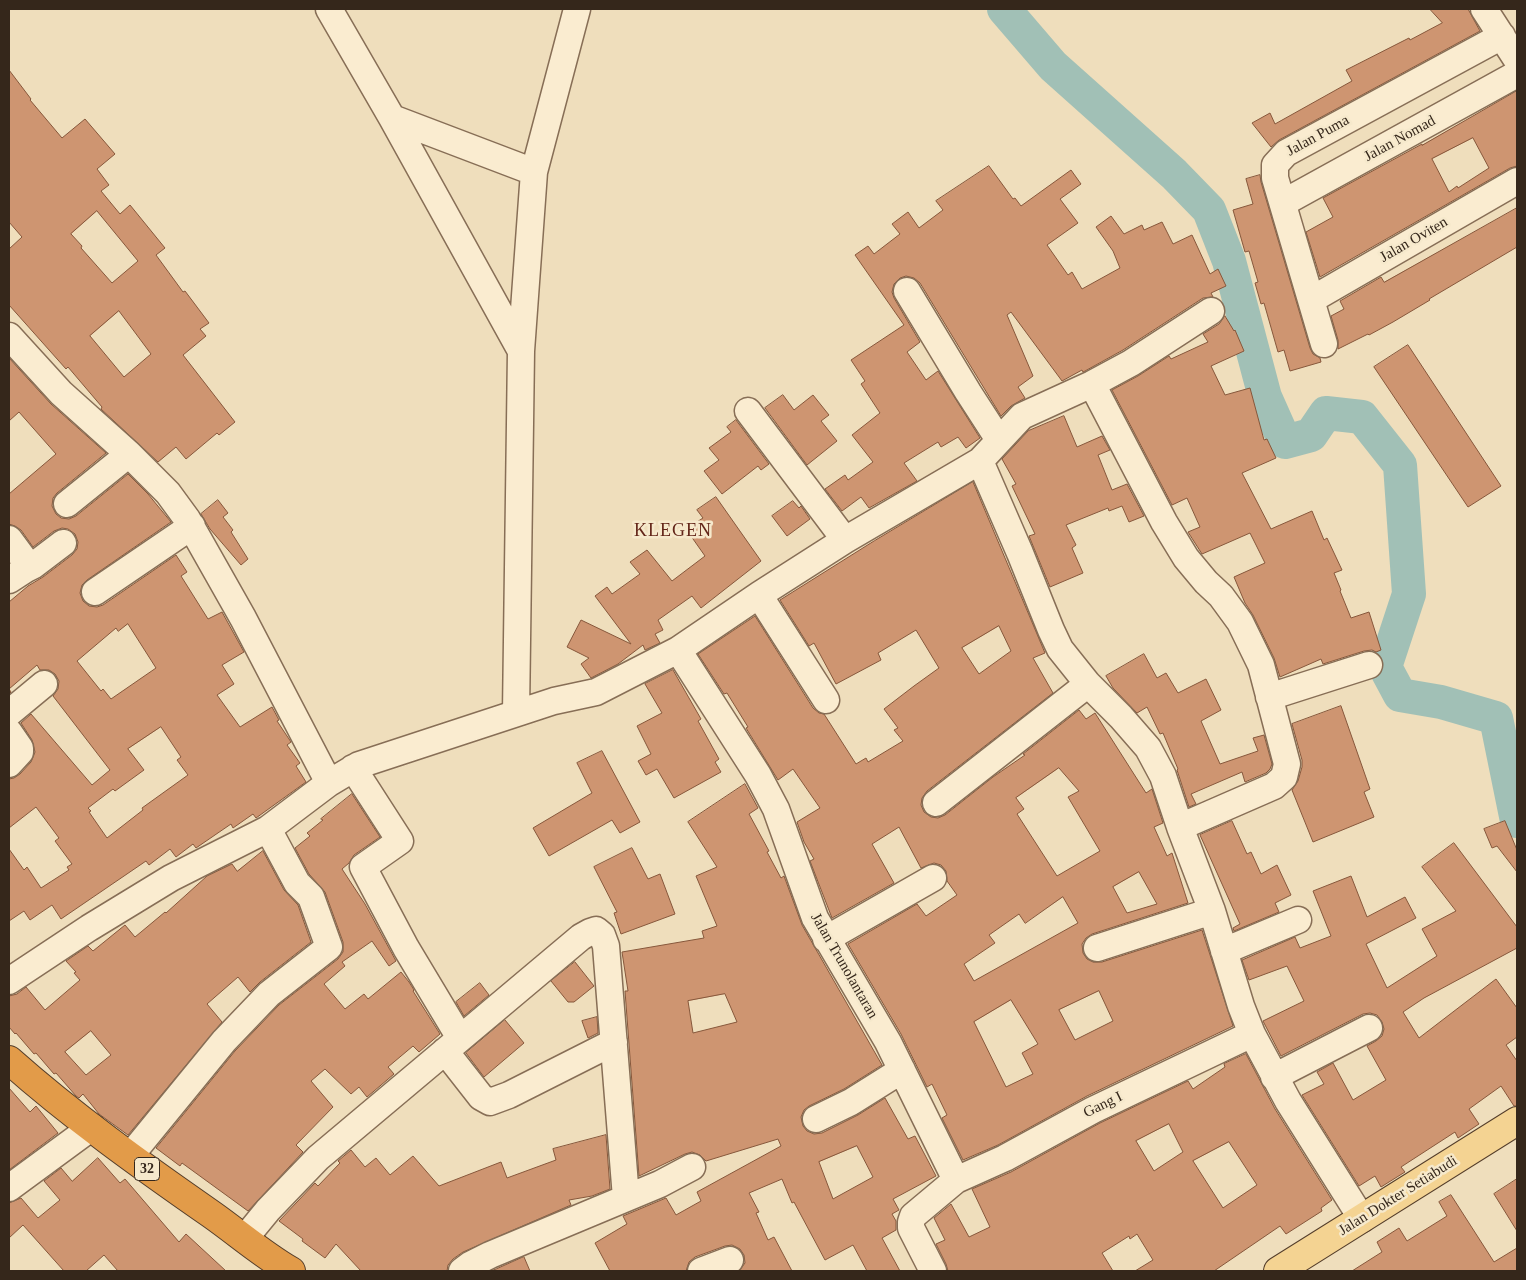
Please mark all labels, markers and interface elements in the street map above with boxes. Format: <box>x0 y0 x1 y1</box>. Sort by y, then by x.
street label: Jalan Puma <box>1284 111 1352 161</box>
street label: Jalan Nomad <box>1361 112 1439 166</box>
street label: Jalan Oviten <box>1377 213 1451 267</box>
district label: KLEGEN <box>633 520 713 542</box>
street label: Jalan Trunolantaran <box>806 910 882 1022</box>
street label: Gang I <box>1081 1088 1125 1122</box>
street label: Jalan Dokter Setiabudi <box>1335 1152 1461 1240</box>
road number: 32 <box>134 1158 160 1180</box>

